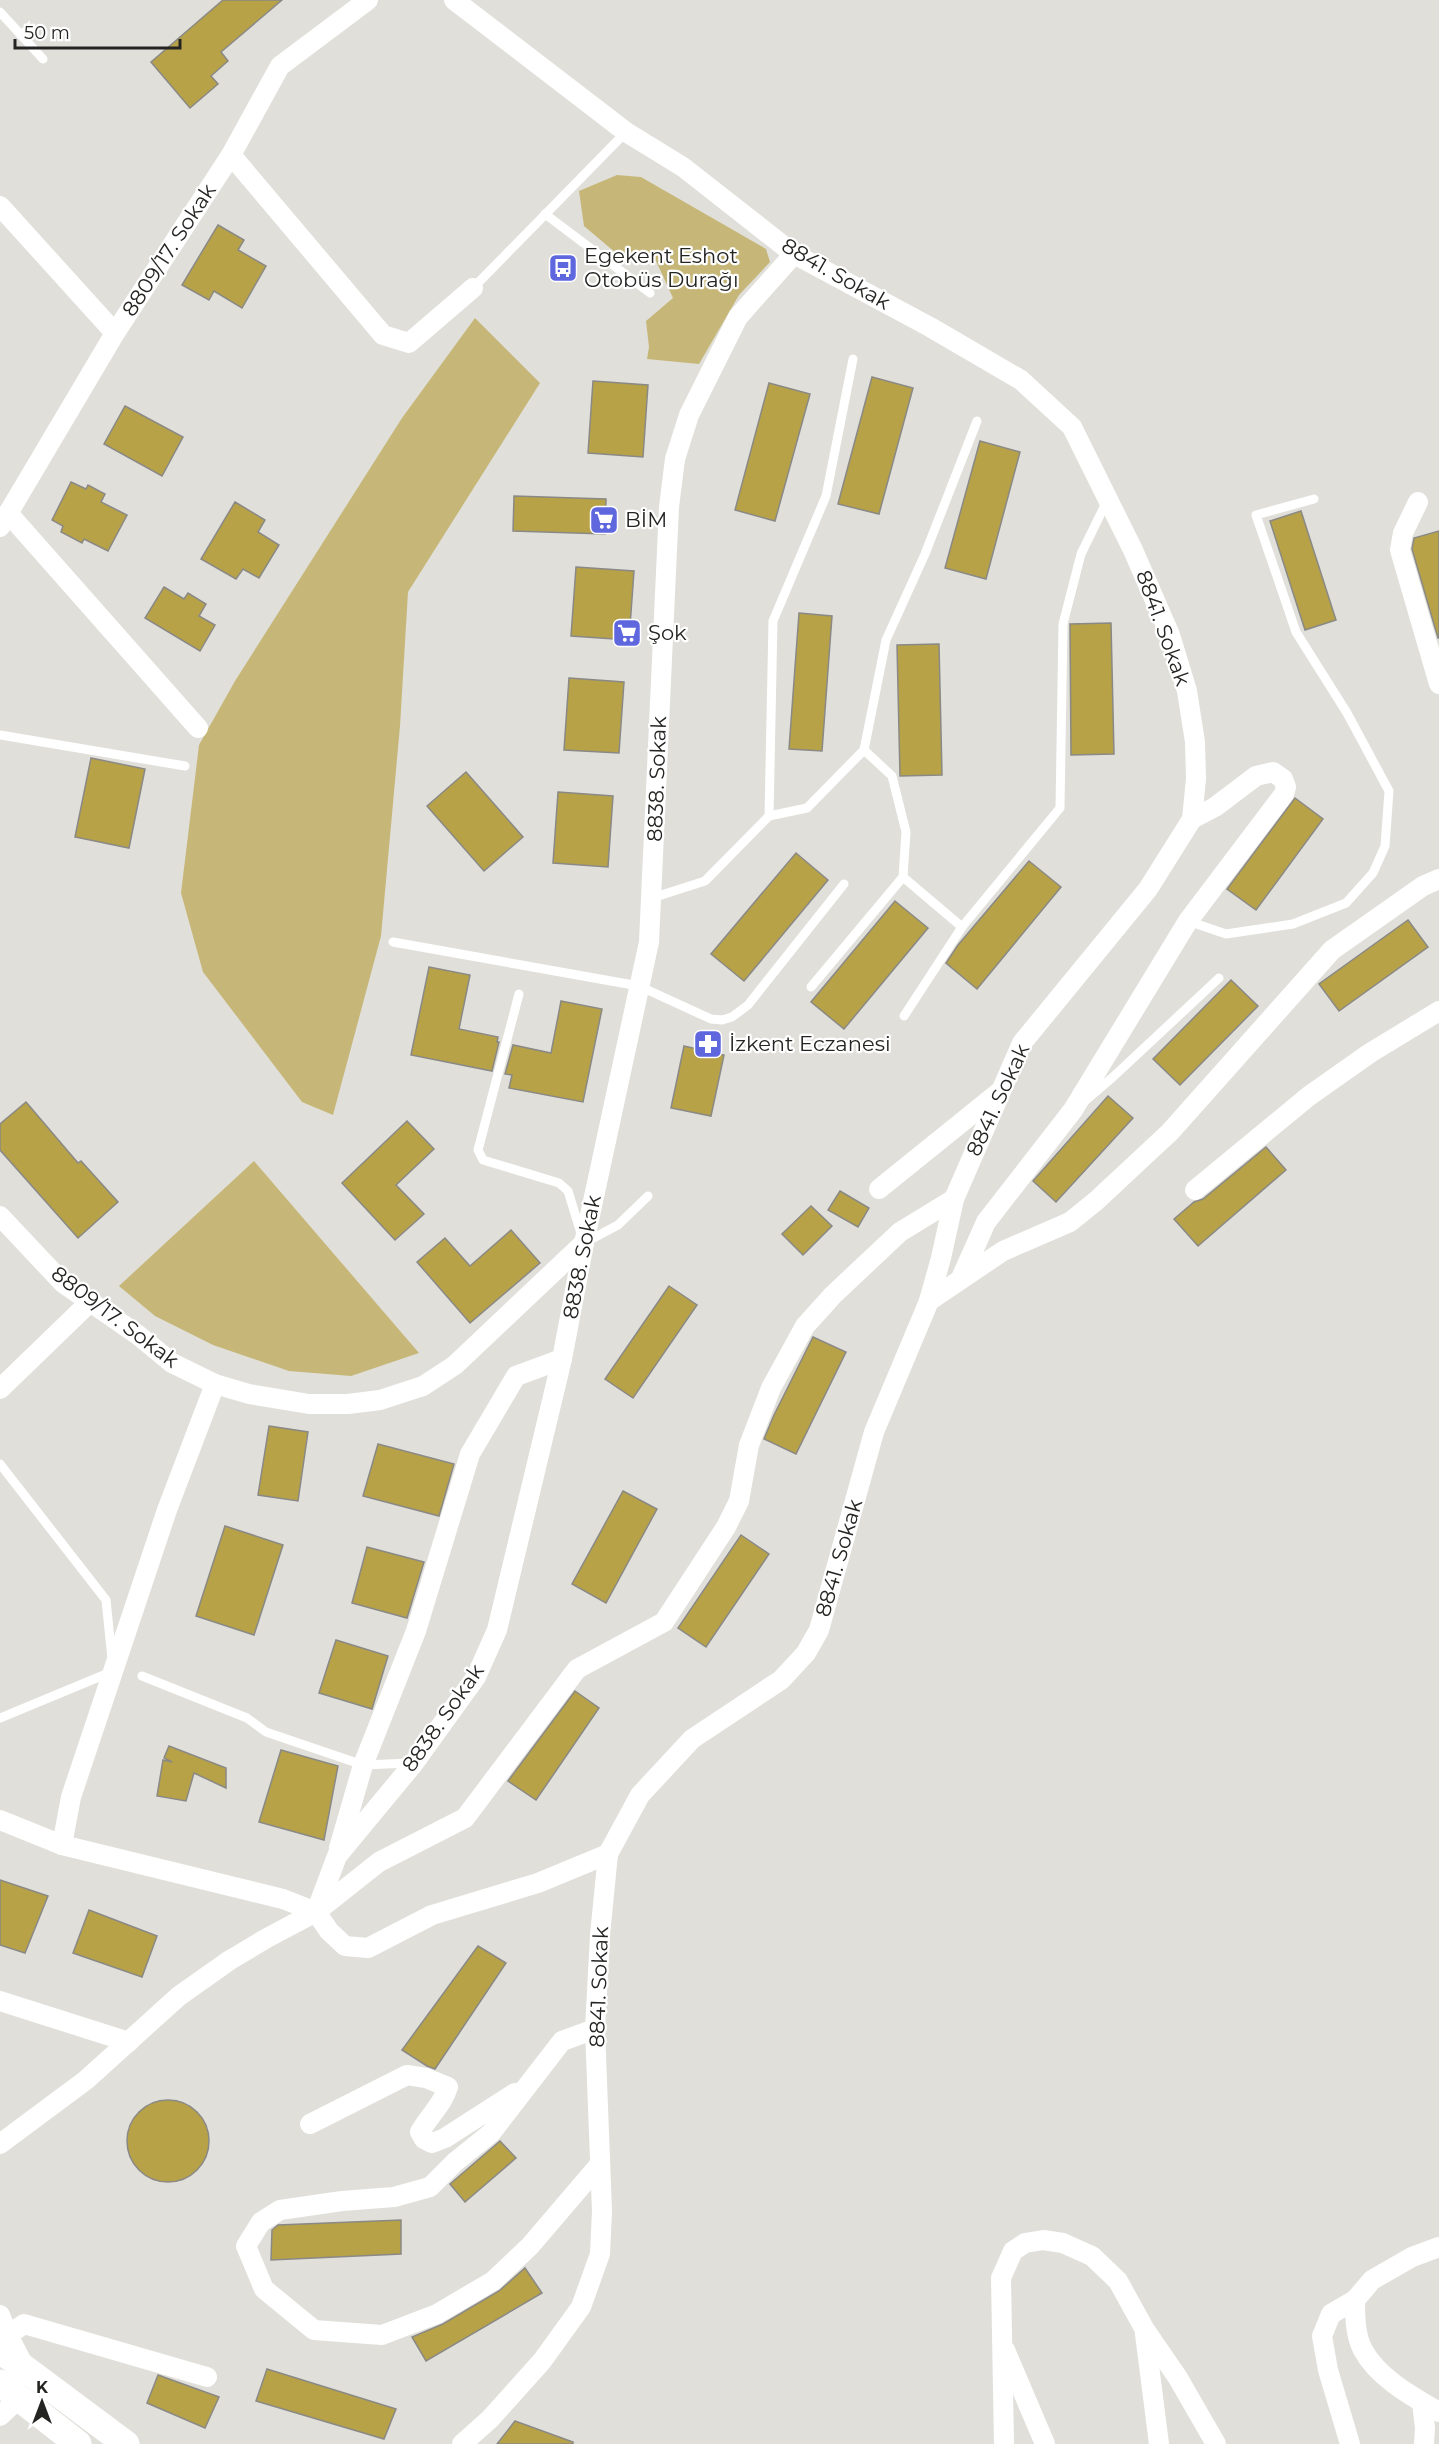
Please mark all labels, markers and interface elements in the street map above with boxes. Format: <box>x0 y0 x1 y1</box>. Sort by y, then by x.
scale bar <box>15 12 180 50</box>
text: 50 m <box>24 22 70 44</box>
street label: 8809/17. Sokak <box>116 178 221 321</box>
street label: 8841. Sokak <box>778 232 895 315</box>
place label: Egekent Eshot Otobüs Durağı <box>584 243 739 292</box>
bus stop icon: Egekent Eshot Otobüs Durağı <box>547 252 579 284</box>
supermarket icon: BİM <box>588 504 620 536</box>
place label: BİM <box>625 507 667 532</box>
street label: 8841. Sokak <box>1131 567 1196 689</box>
supermarket icon: Şok <box>611 617 643 649</box>
place label: Şok <box>648 620 687 645</box>
street label: 8838. Sokak <box>642 715 671 842</box>
pharmacy icon: İzkent Eczanesi <box>692 1028 724 1060</box>
place label: İzkent Eczanesi <box>729 1031 891 1056</box>
street label: 8841. Sokak <box>961 1039 1035 1160</box>
street label: 8838. Sokak <box>557 1192 606 1321</box>
street label: 8809/17. Sokak <box>47 1261 184 1373</box>
street label: 8841. Sokak <box>810 1496 867 1620</box>
street label: 8838. Sokak <box>396 1659 489 1776</box>
street label: 8841. Sokak <box>584 1926 613 2048</box>
north arrow <box>12 2372 72 2432</box>
text: K <box>36 2378 49 2397</box>

